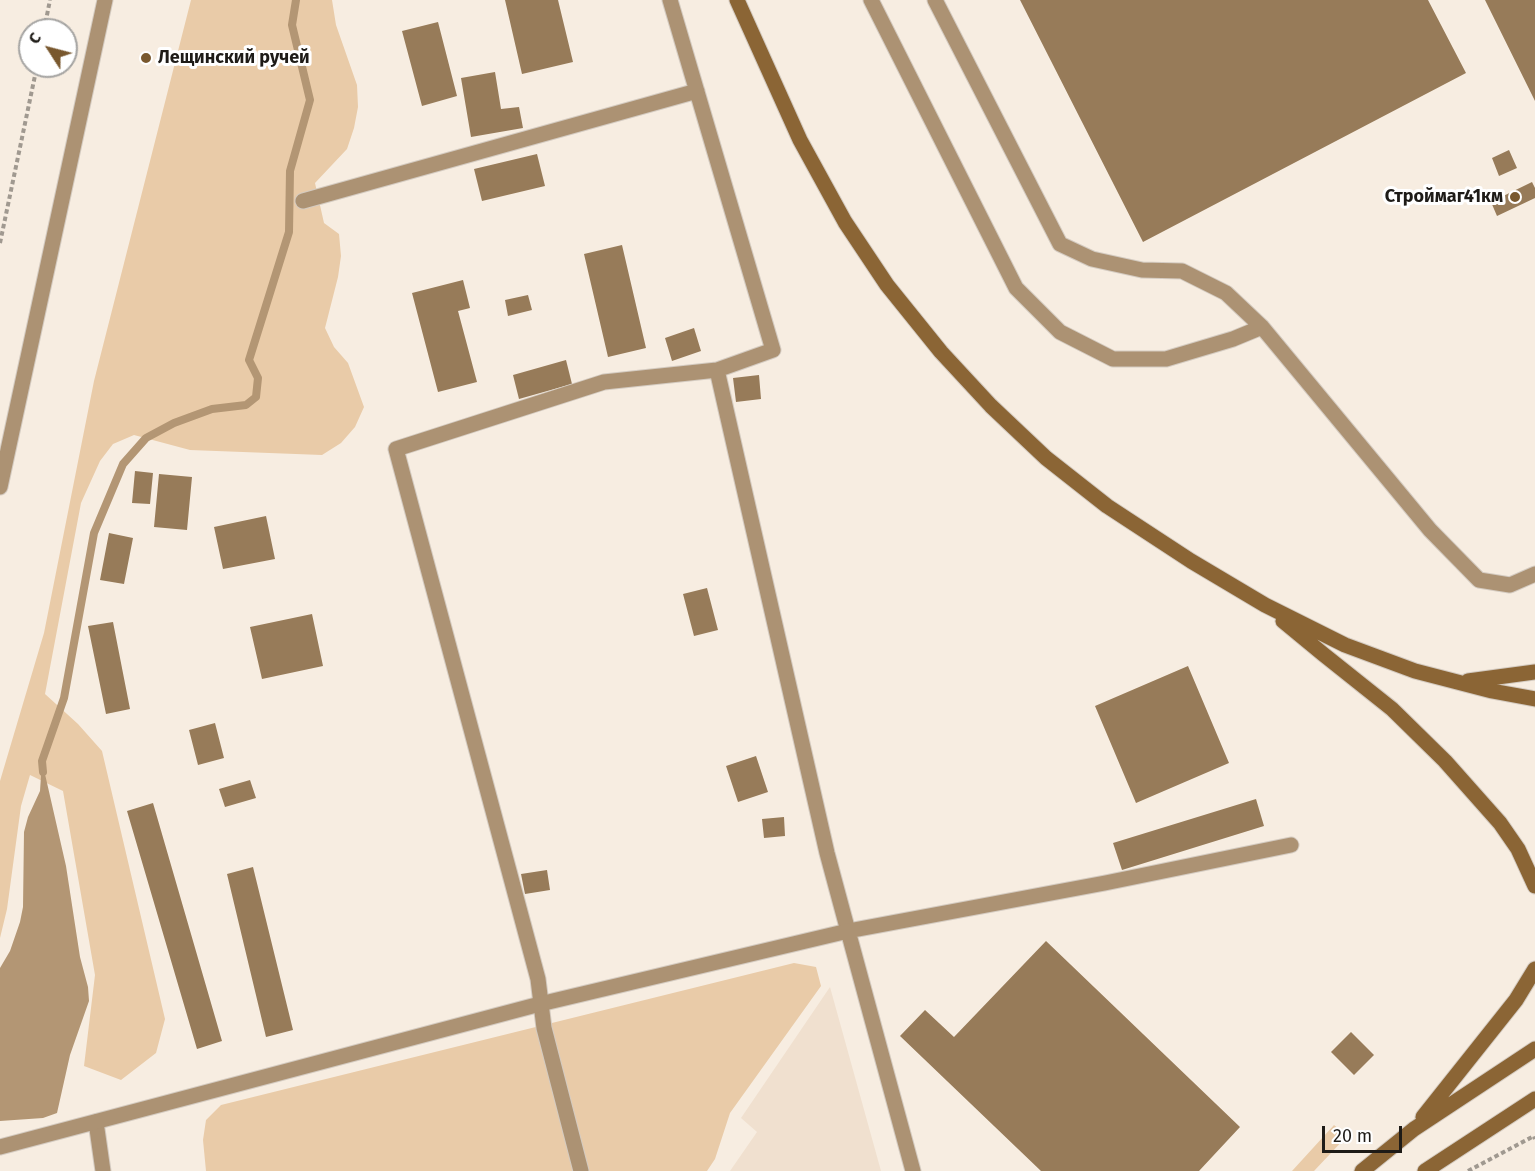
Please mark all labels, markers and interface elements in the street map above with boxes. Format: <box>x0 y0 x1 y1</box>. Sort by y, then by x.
north arrow <box>18 18 78 78</box>
text: С <box>24 29 45 48</box>
place label: Лещинский ручей <box>158 47 310 69</box>
marker: Лещинский ручей <box>139 51 153 65</box>
place label: Строймаг41км <box>1385 186 1503 208</box>
marker: Строймаг41км <box>1508 190 1522 204</box>
scale bar <box>1325 1114 1404 1152</box>
text: 20 m <box>1333 1125 1372 1147</box>

